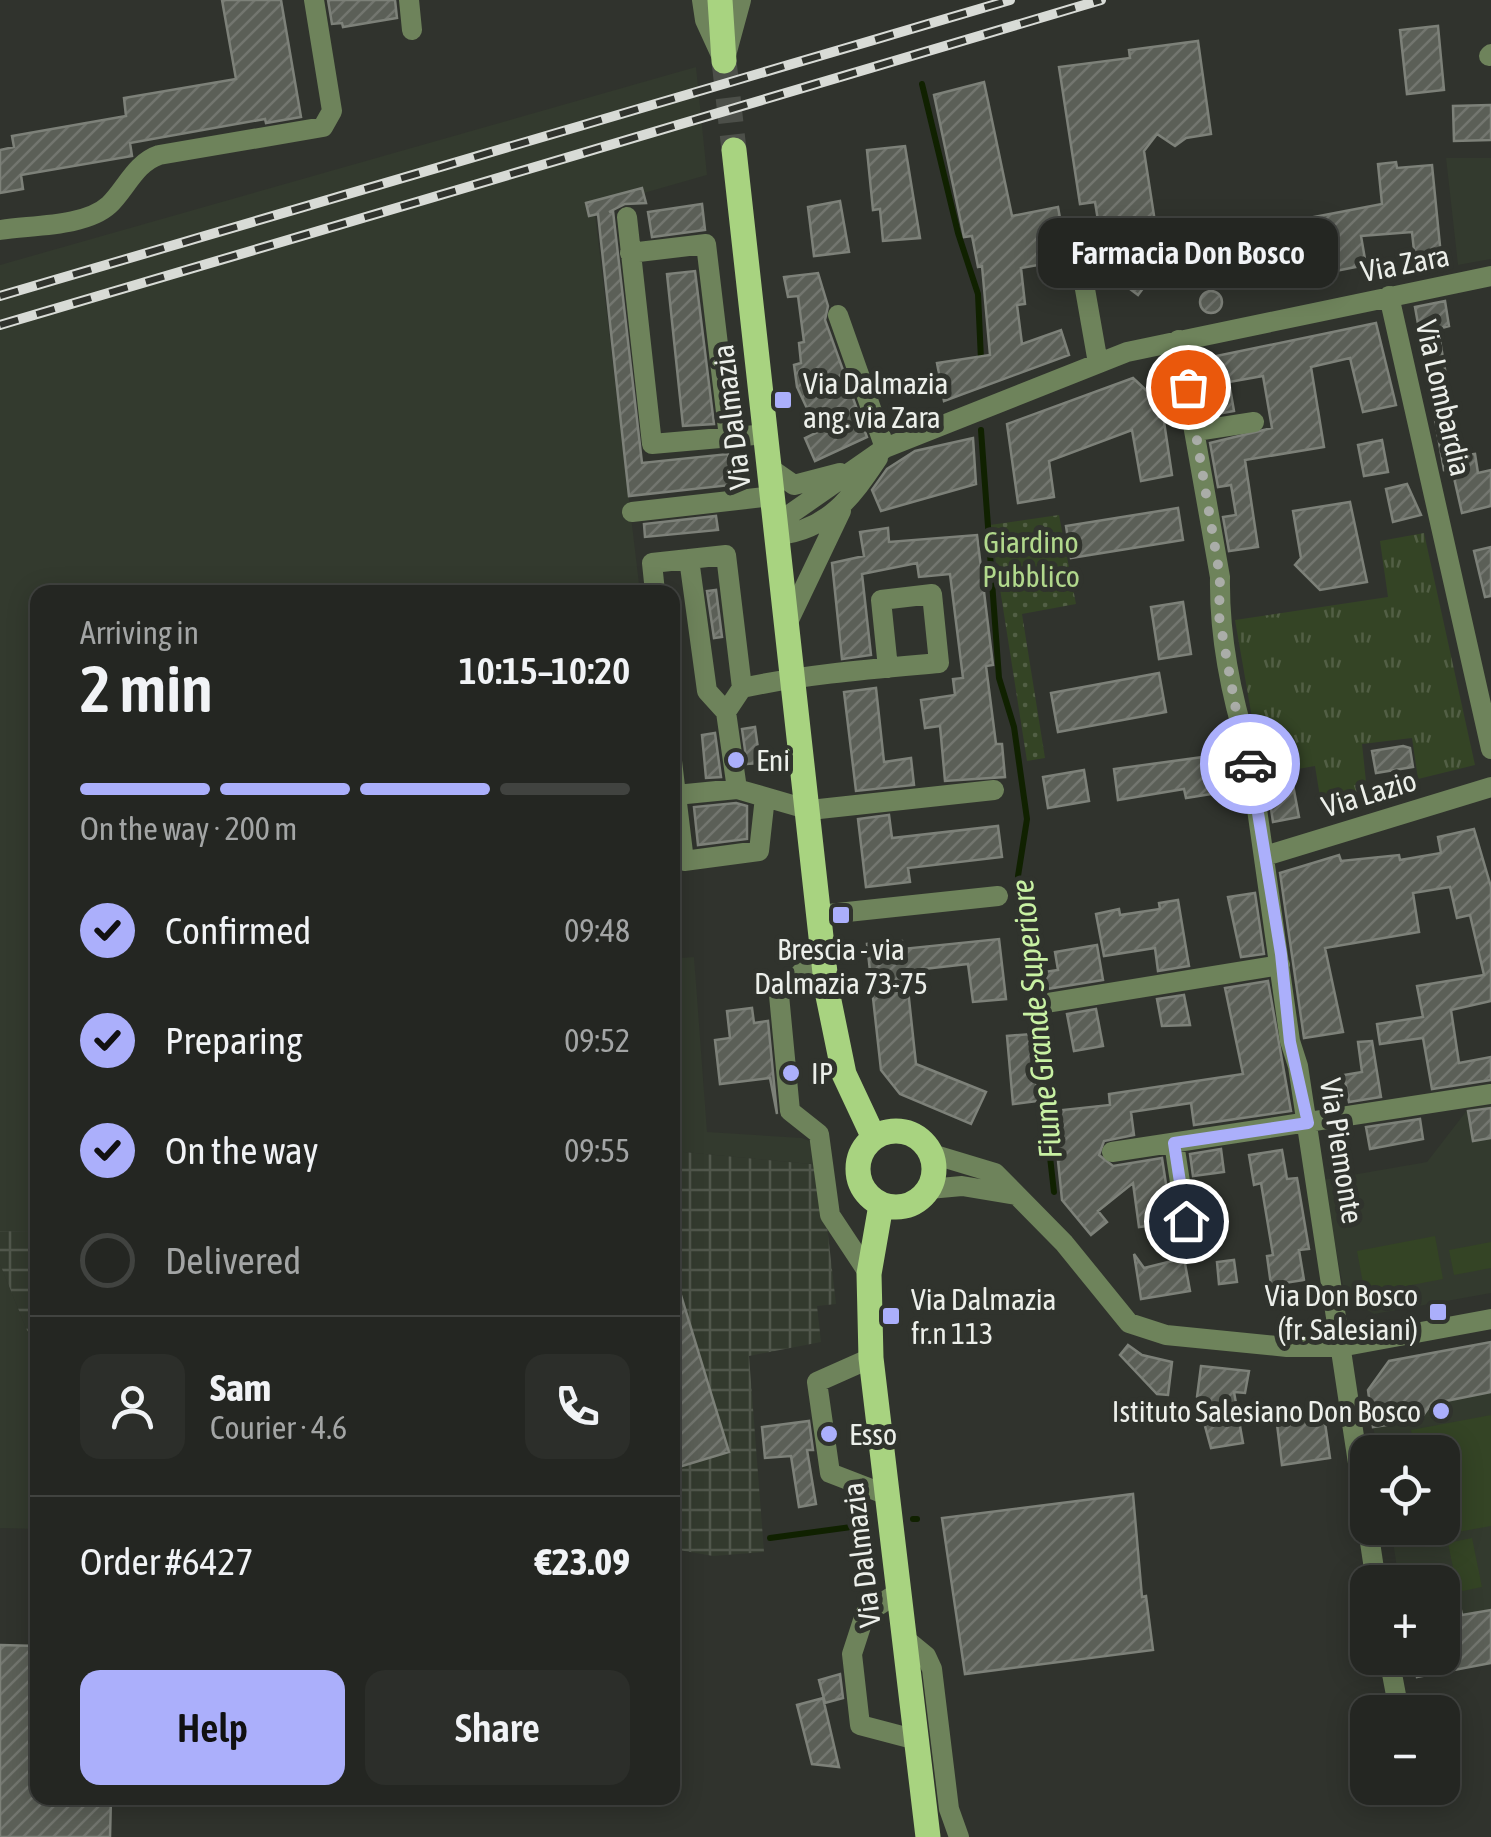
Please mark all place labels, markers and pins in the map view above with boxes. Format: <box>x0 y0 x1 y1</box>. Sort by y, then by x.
callout: Farmacia Don Bosco <box>1038 217 1338 287</box>
pin <box>1146 345 1231 430</box>
place label: Via Dalmazia ang. via Zara <box>803 366 949 434</box>
marker: Via Dalmazia ang. via Zara <box>772 389 794 411</box>
place label: Eni <box>756 743 790 777</box>
marker: Eni <box>725 749 747 771</box>
marker: Brescia - via Dalmazia 73-75 <box>830 904 852 926</box>
place label: Brescia - via Dalmazia 73-75 <box>754 932 928 1000</box>
place label: IP <box>811 1056 833 1090</box>
marker: IP <box>780 1062 802 1084</box>
pin <box>1144 1179 1229 1264</box>
place label: Via Don Bosco (fr. Salesiani) <box>1265 1278 1418 1346</box>
place label: Via Dalmazia fr.n 113 <box>911 1282 1057 1350</box>
marker: Via Don Bosco (fr. Salesiani) <box>1427 1301 1449 1323</box>
marker: Via Dalmazia fr.n 113 <box>880 1305 902 1327</box>
place label: Istituto Salesiano Don Bosco <box>1112 1394 1421 1428</box>
marker: Istituto Salesiano Don Bosco <box>1430 1400 1452 1422</box>
place label: Esso <box>849 1417 897 1451</box>
marker: Esso <box>818 1423 840 1445</box>

